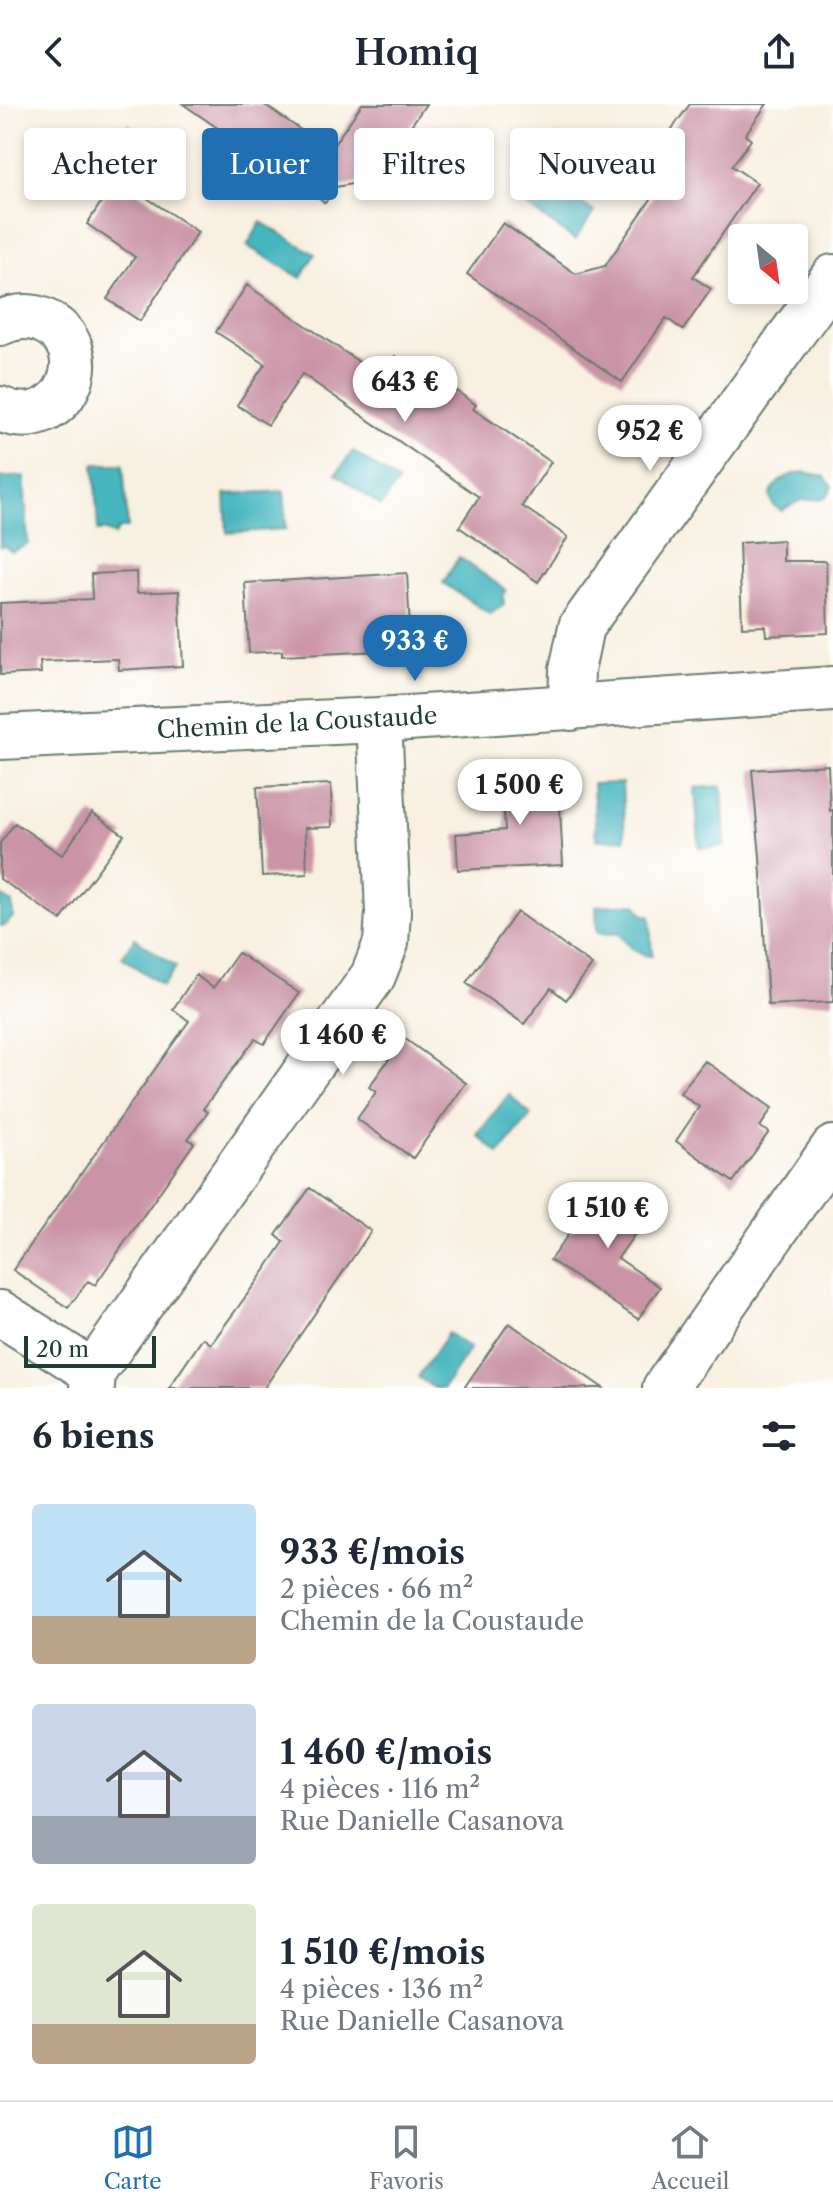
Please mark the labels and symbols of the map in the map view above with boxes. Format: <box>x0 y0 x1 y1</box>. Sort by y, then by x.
north arrow <box>728 224 808 304</box>
pin: 643 € <box>349 356 461 424</box>
pin: 952 € <box>594 405 706 473</box>
pin: 933 € <box>359 615 471 683</box>
street label: Chemin de la Coustaude <box>156 701 438 744</box>
pin: 1 500 € <box>446 759 594 827</box>
pin: 1 460 € <box>269 1009 417 1077</box>
pin: 1 510 € <box>534 1182 682 1250</box>
scale bar <box>24 1332 156 1368</box>

